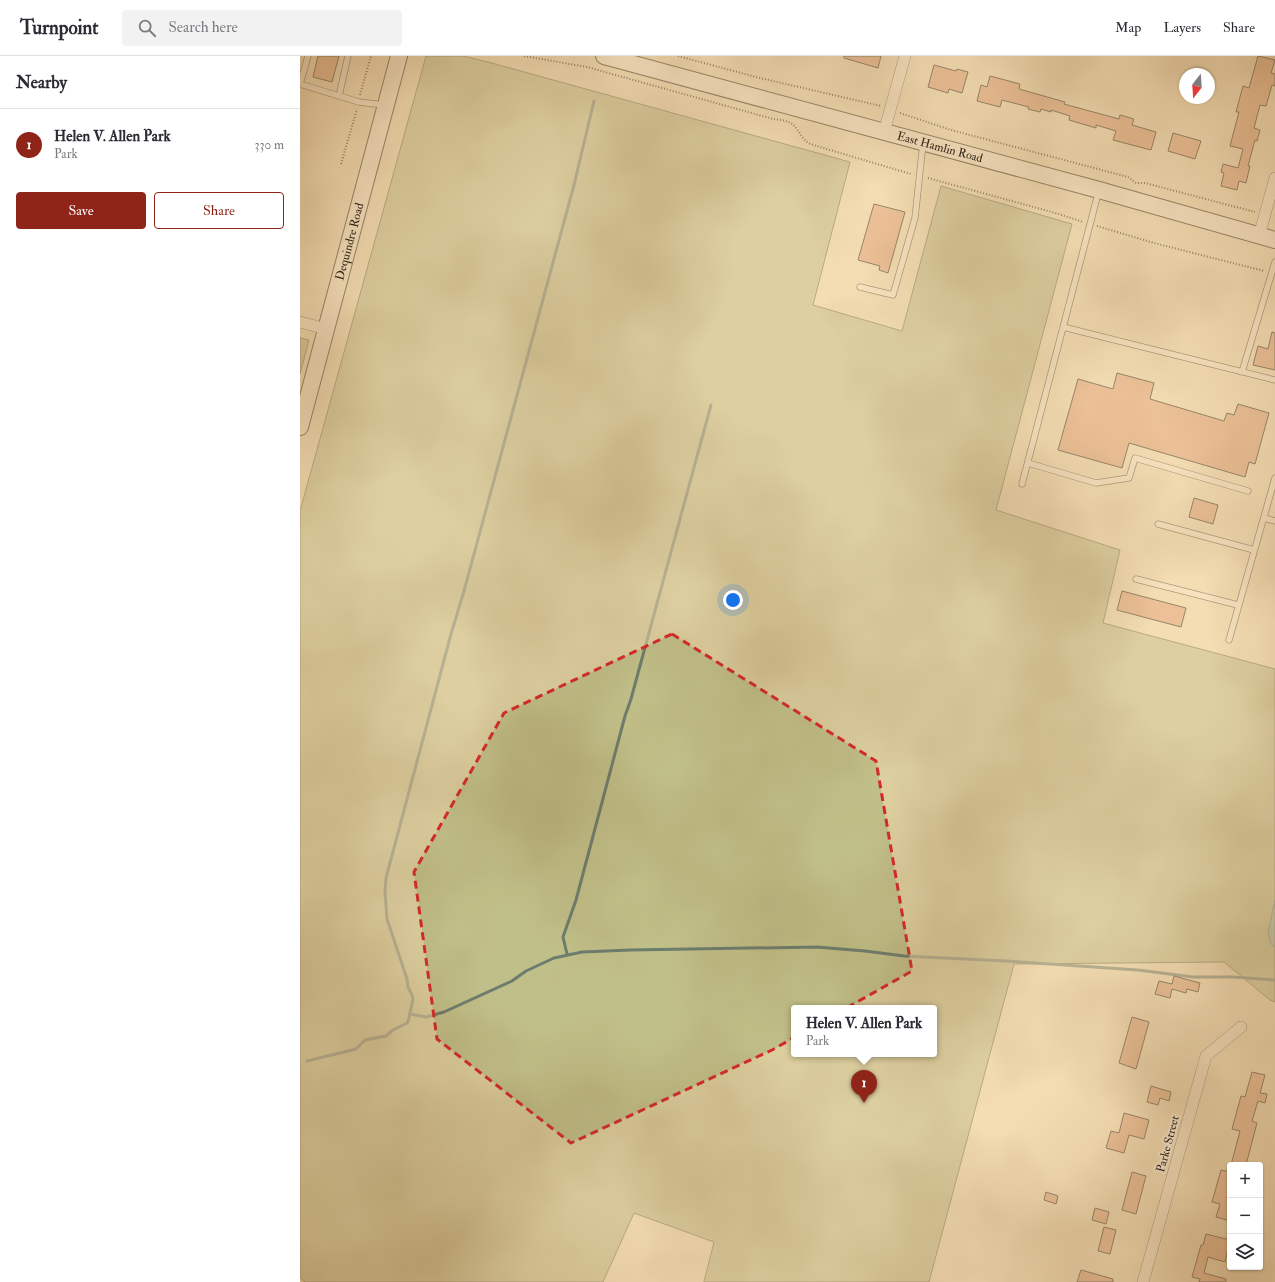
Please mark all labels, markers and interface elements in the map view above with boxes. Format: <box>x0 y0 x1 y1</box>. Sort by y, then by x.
search box <box>122 10 402 46</box>
text: Turnpoint <box>20 16 98 40</box>
icon: search <box>136 17 158 39</box>
text: Search here <box>168 18 238 37</box>
text: Map <box>1115 19 1141 36</box>
text: Layers <box>1163 19 1201 36</box>
text: Share <box>1223 19 1255 36</box>
north arrow <box>1179 68 1215 104</box>
text: Nearby <box>16 72 67 93</box>
text: Helen V. Allen Park <box>54 127 171 146</box>
street label: East Hamlin Road <box>895 128 985 166</box>
text: 1 <box>27 137 31 153</box>
text: 330 m <box>255 137 284 153</box>
text: Park <box>54 146 78 162</box>
button: Save <box>16 192 146 229</box>
button: Share <box>154 192 284 229</box>
street label: Dequindre Road <box>332 201 367 282</box>
your location <box>723 590 743 610</box>
popup <box>791 1005 937 1057</box>
text: Helen V. Allen Park <box>806 1014 922 1033</box>
text: Park <box>806 1033 829 1049</box>
pin: 1 <box>851 1070 877 1103</box>
street label: Parke Street <box>1153 1114 1183 1174</box>
map controls <box>1227 1162 1263 1270</box>
button: + <box>1227 1162 1263 1198</box>
button: − <box>1227 1198 1263 1234</box>
button: layers <box>1227 1234 1263 1270</box>

